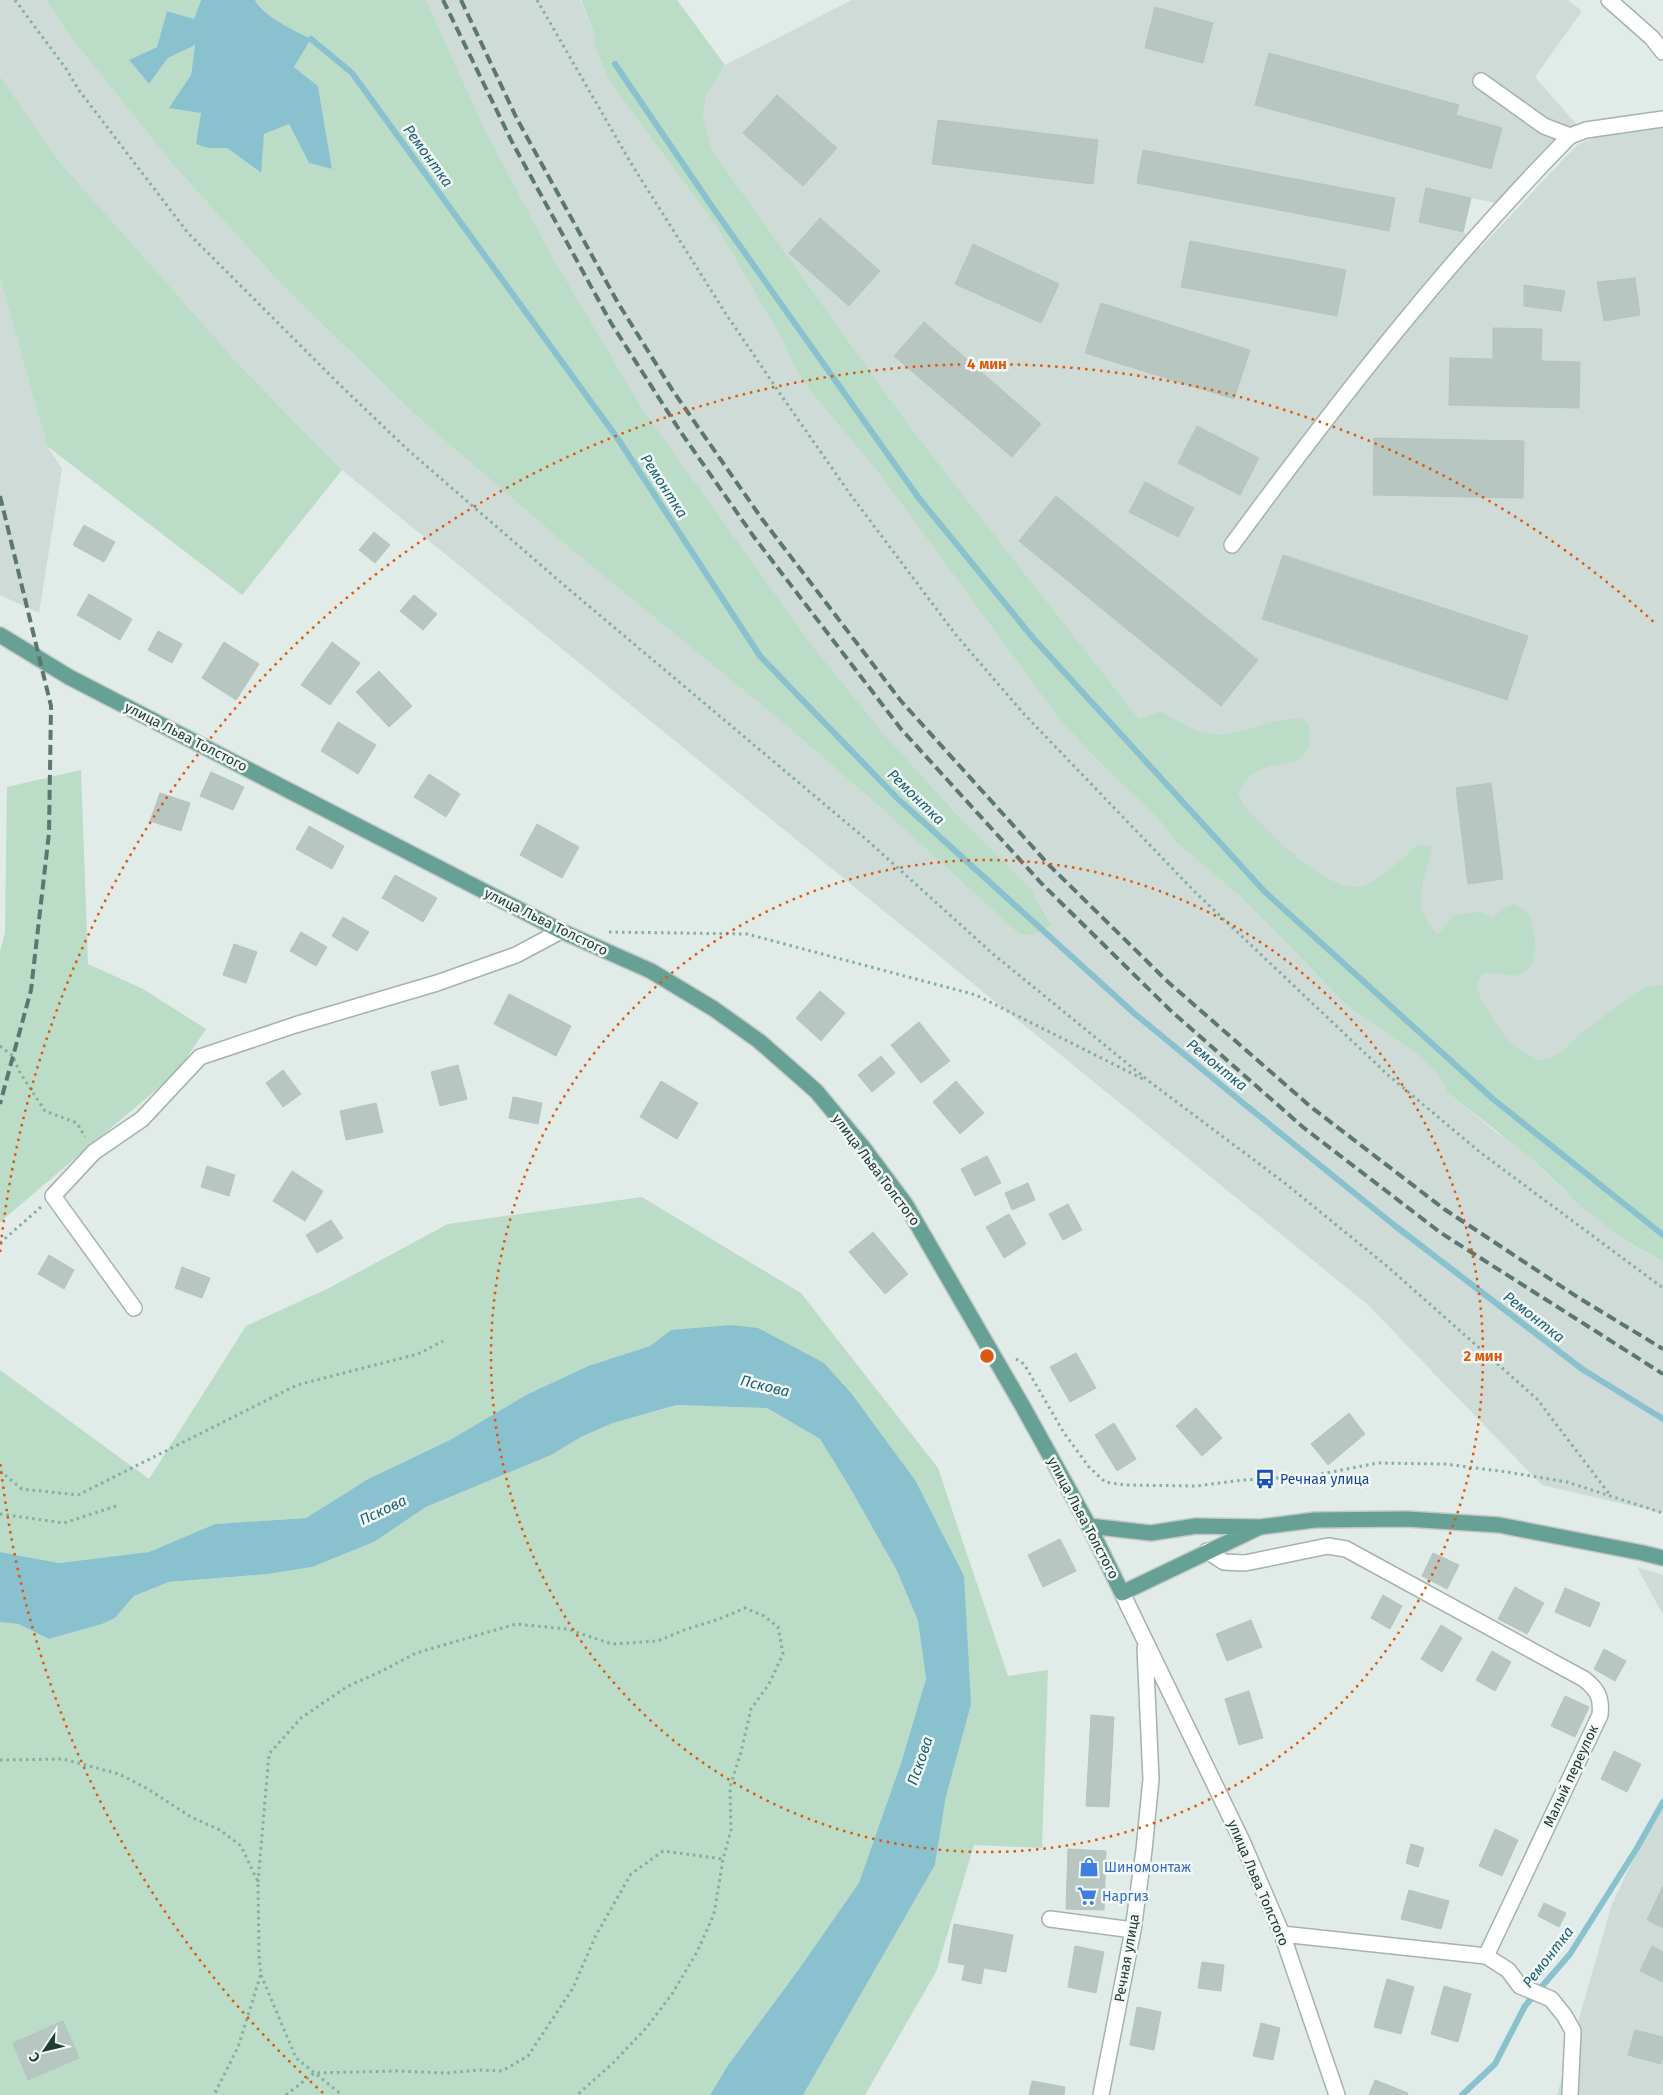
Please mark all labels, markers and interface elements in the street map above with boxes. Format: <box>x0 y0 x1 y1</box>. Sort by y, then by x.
water label: Ремонтка <box>399 121 457 191</box>
text: 4 мин <box>967 355 1007 373</box>
water label: Ремонтка <box>637 451 691 521</box>
street label: улица Льва Толстого <box>122 699 250 775</box>
water label: Ремонтка <box>884 765 948 829</box>
street label: улица Льва Толстого <box>481 885 611 959</box>
water label: Ремонтка <box>1183 1035 1251 1095</box>
street label: улица Льва Толстого <box>828 1111 924 1229</box>
water label: Ремонтка <box>1500 1288 1568 1346</box>
centre of rings <box>978 1347 996 1365</box>
text: 2 мин <box>1463 1347 1503 1365</box>
water label: Пскова <box>738 1371 792 1401</box>
street label: улица Льва Толстого <box>1044 1454 1122 1582</box>
bus stop icon: Речная улица <box>1254 1468 1276 1490</box>
place label: Речная улица <box>1280 1471 1369 1488</box>
water label: Пскова <box>356 1491 410 1529</box>
street label: Малый переулок <box>1540 1721 1602 1830</box>
water label: Пскова <box>903 1734 937 1788</box>
street label: улица Льва Толстого <box>1224 1817 1292 1949</box>
shop icon: Шиномонтаж <box>1078 1856 1100 1878</box>
place label: Шиномонтаж <box>1104 1859 1191 1876</box>
supermarket icon: Наргиз <box>1076 1885 1098 1907</box>
place label: Наргиз <box>1102 1888 1149 1905</box>
street label: Речная улица <box>1111 1912 1143 2004</box>
water label: Ремонтка <box>1519 1923 1577 1991</box>
north arrow <box>20 2025 70 2075</box>
text: С <box>25 2049 44 2065</box>

